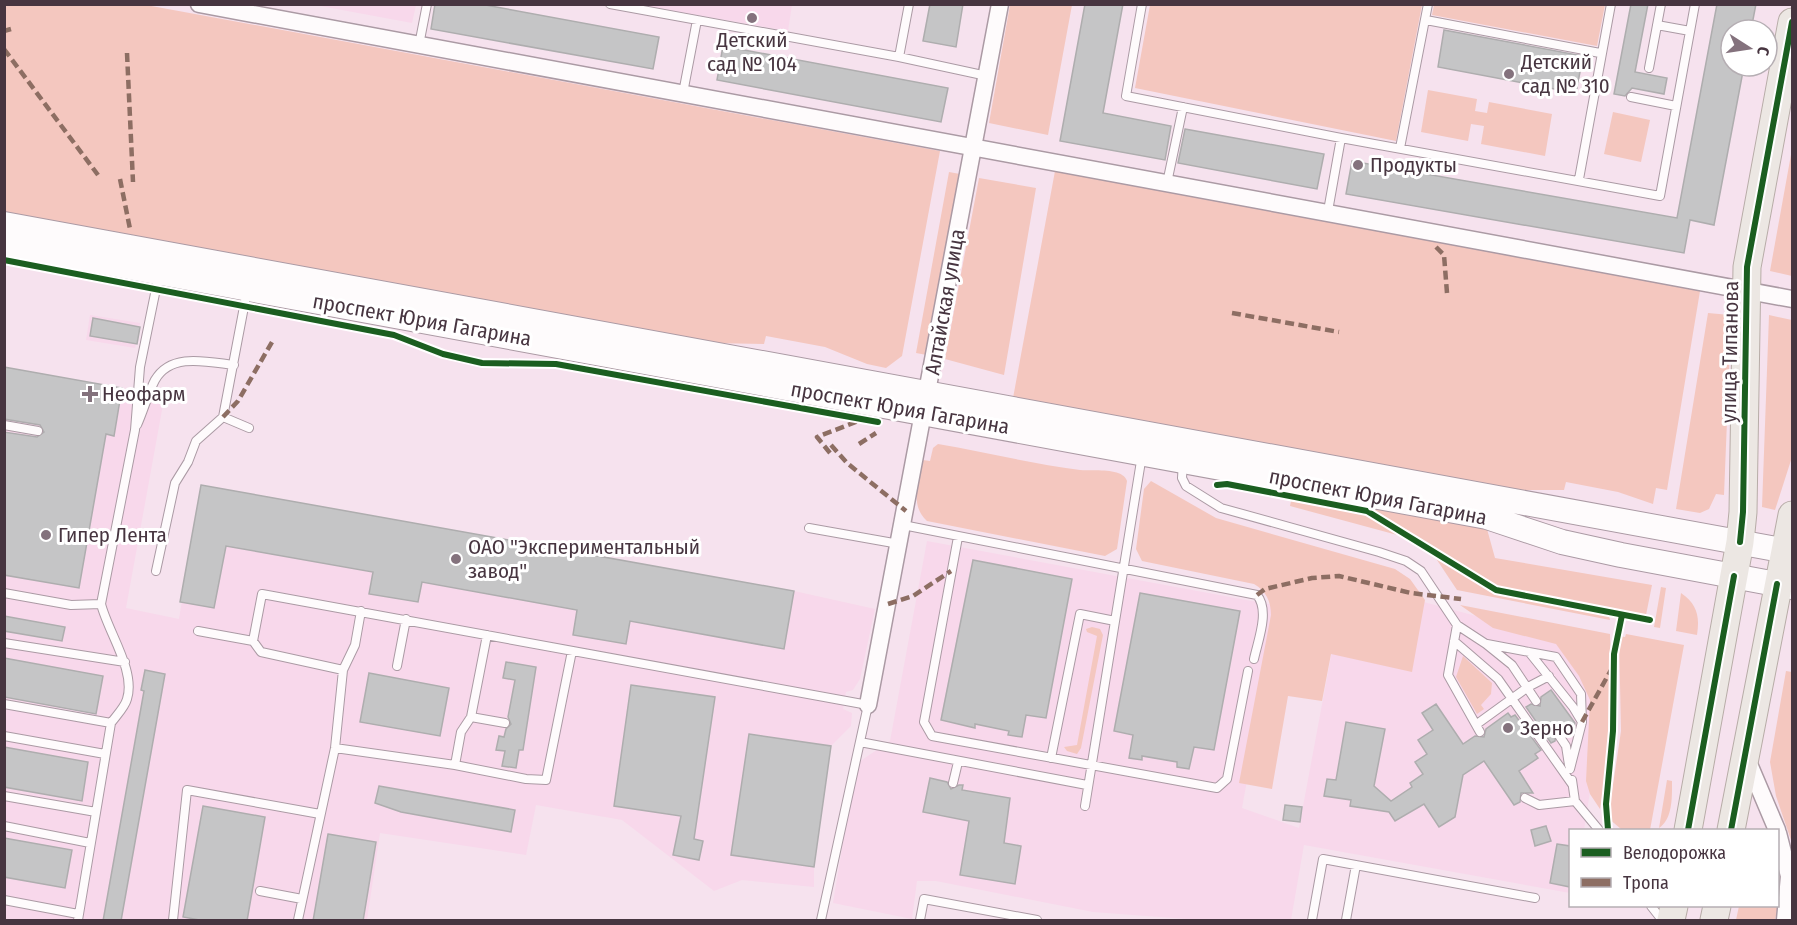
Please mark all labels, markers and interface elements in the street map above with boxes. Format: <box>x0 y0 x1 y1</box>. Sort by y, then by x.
marker: Детский сад № 104 <box>745 11 759 25</box>
north arrow <box>1719 18 1779 78</box>
place label: Детский сад № 104 <box>707 27 797 77</box>
text: С <box>1753 45 1773 58</box>
place label: Детский сад № 310 <box>1520 49 1610 99</box>
marker: Детский сад № 310 <box>1502 67 1516 81</box>
place label: Продукты <box>1370 152 1457 178</box>
marker: Продукты <box>1351 158 1365 172</box>
street label: Алтайская улица <box>919 227 971 377</box>
street label: улица Типанова <box>1716 281 1744 423</box>
street label: проспект Юрия Гагарина <box>311 288 533 352</box>
street label: проспект Юрия Гагарина <box>789 376 1011 440</box>
place label: Неофарм <box>102 381 186 407</box>
marker: Неофарм <box>83 387 97 401</box>
street label: проспект Юрия Гагарина <box>1267 463 1489 531</box>
place label: Гипер Лента <box>58 522 167 548</box>
marker: Гипер Лента <box>39 528 53 542</box>
place label: ОАО "Экспериментальный завод" <box>468 534 700 584</box>
marker: ОАО "Экспериментальный завод" <box>449 552 463 566</box>
place label: Зерно <box>1520 715 1574 741</box>
marker: Зерно <box>1501 721 1515 735</box>
legend <box>1569 829 1779 907</box>
text: Велодорожка <box>1623 842 1726 864</box>
text: Тропа <box>1623 872 1669 894</box>

